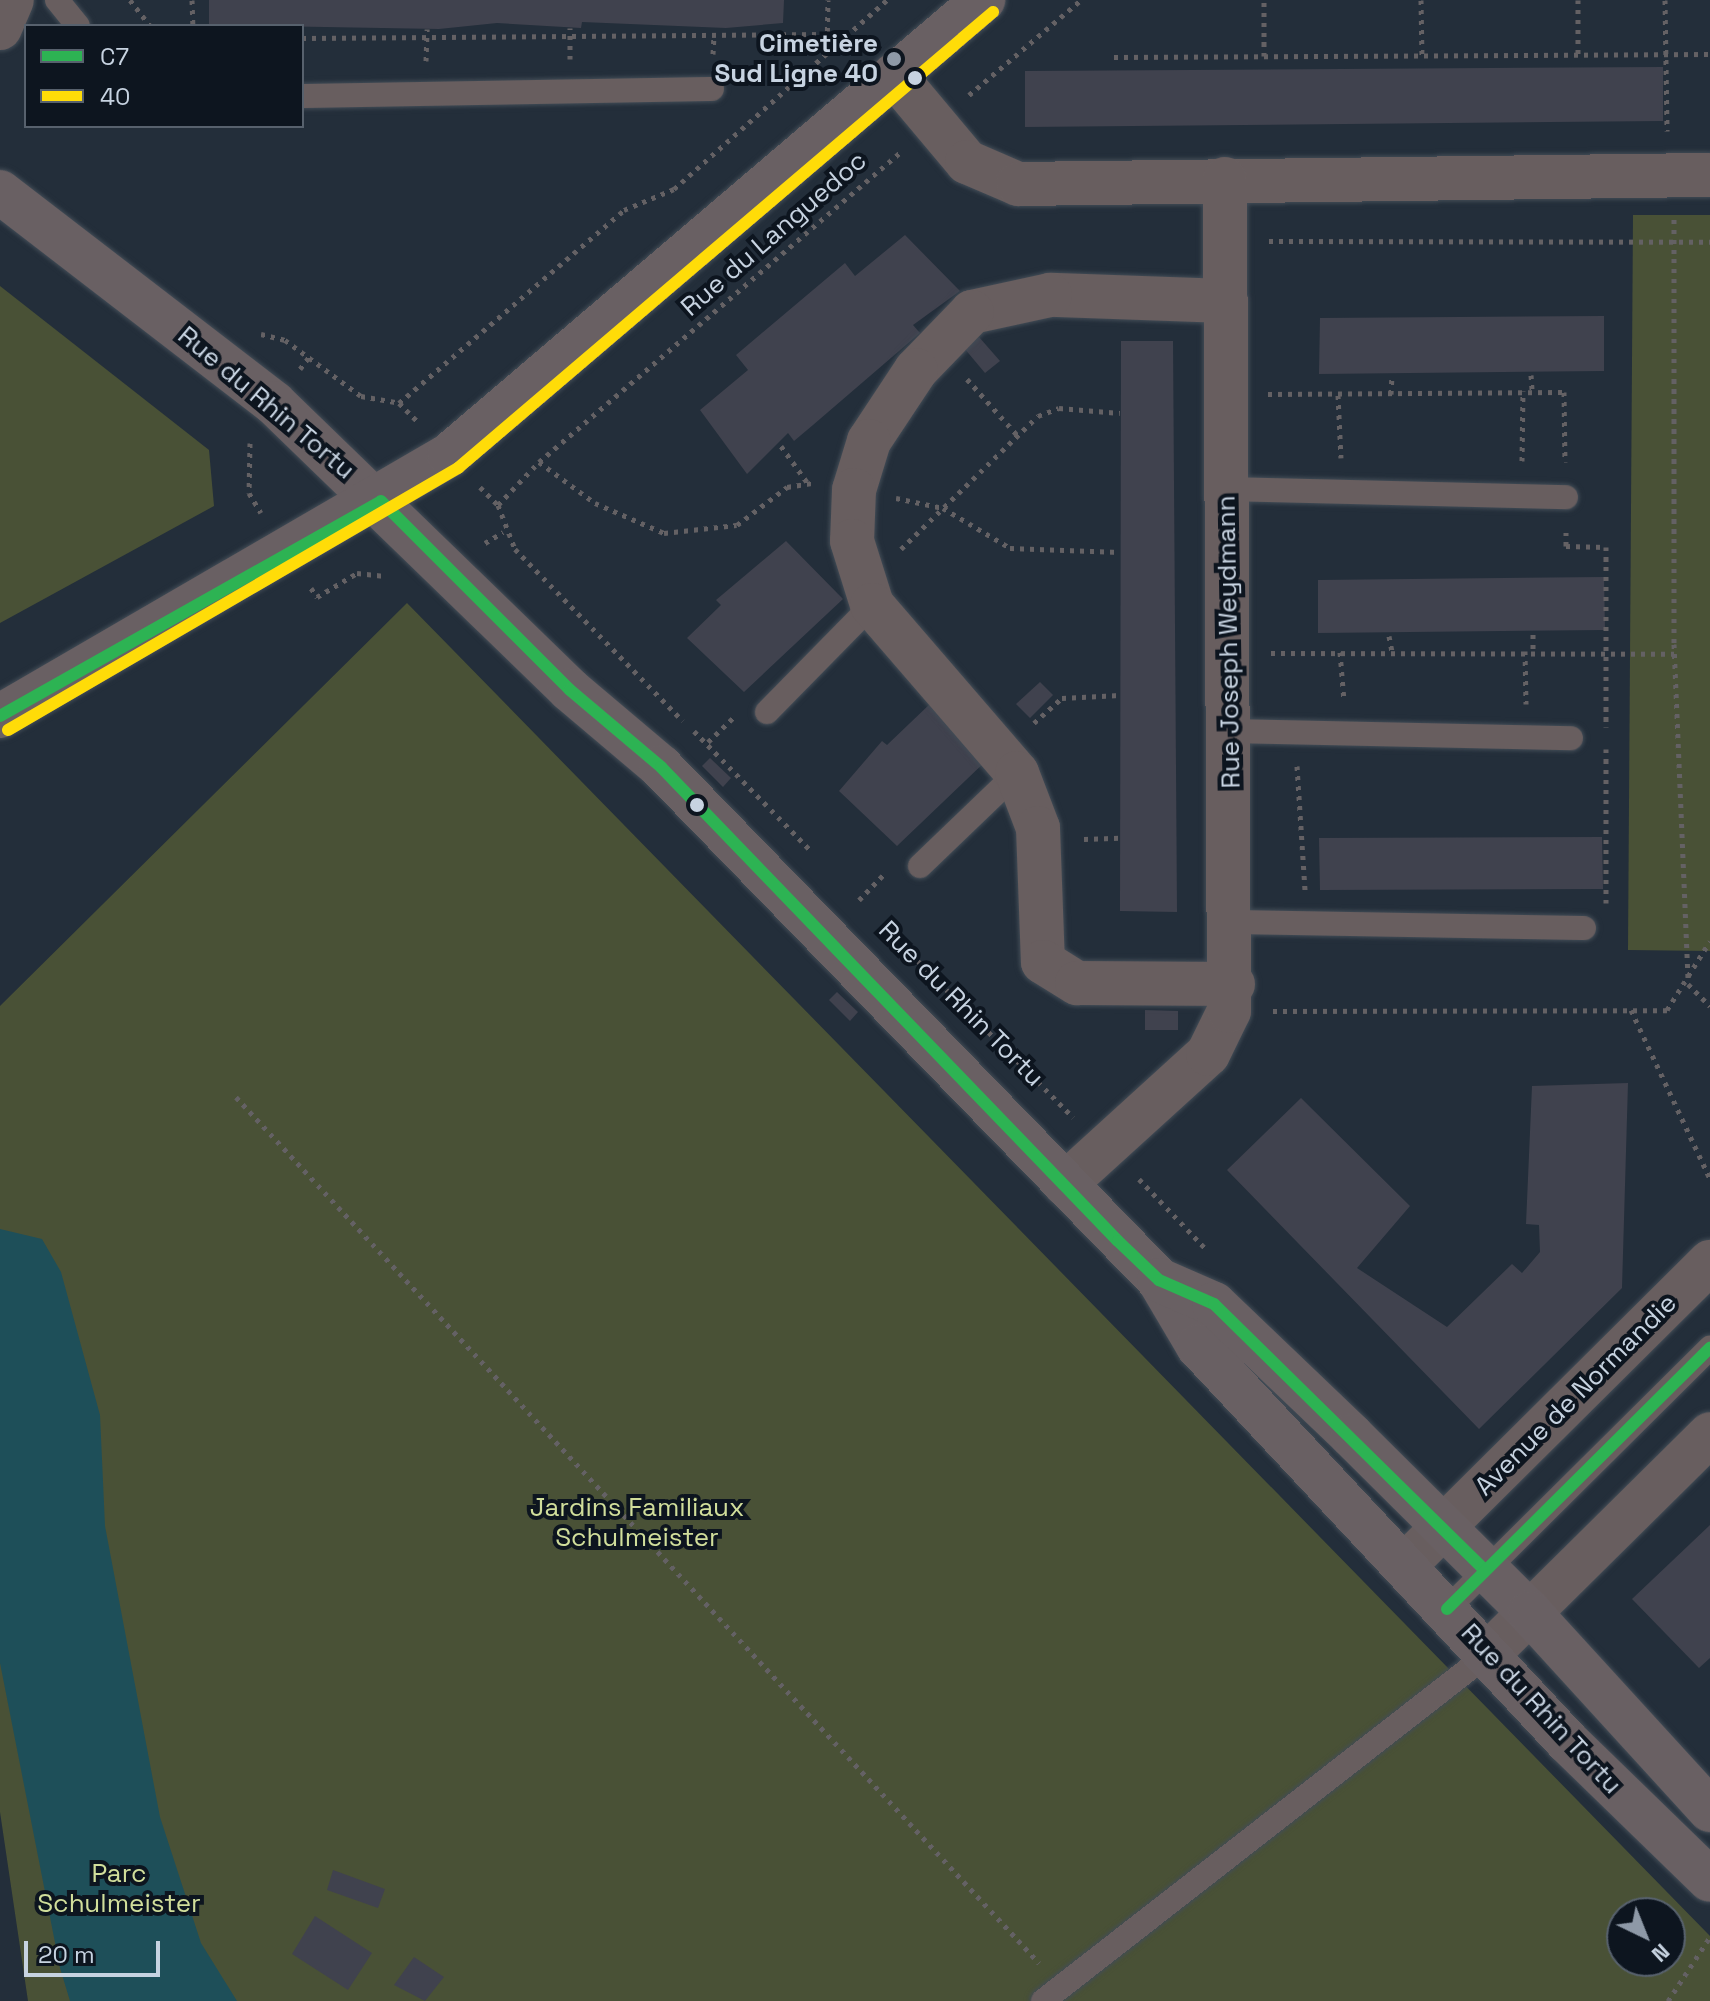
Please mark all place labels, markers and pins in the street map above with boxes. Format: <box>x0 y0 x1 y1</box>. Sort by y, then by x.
place label: Cimetière Sud Ligne 40 <box>714 28 878 90</box>
marker: Cimetière Sud Ligne 40 <box>885 50 903 68</box>
unlabelled marker <box>907 70 923 86</box>
unlabelled marker <box>689 797 705 813</box>

